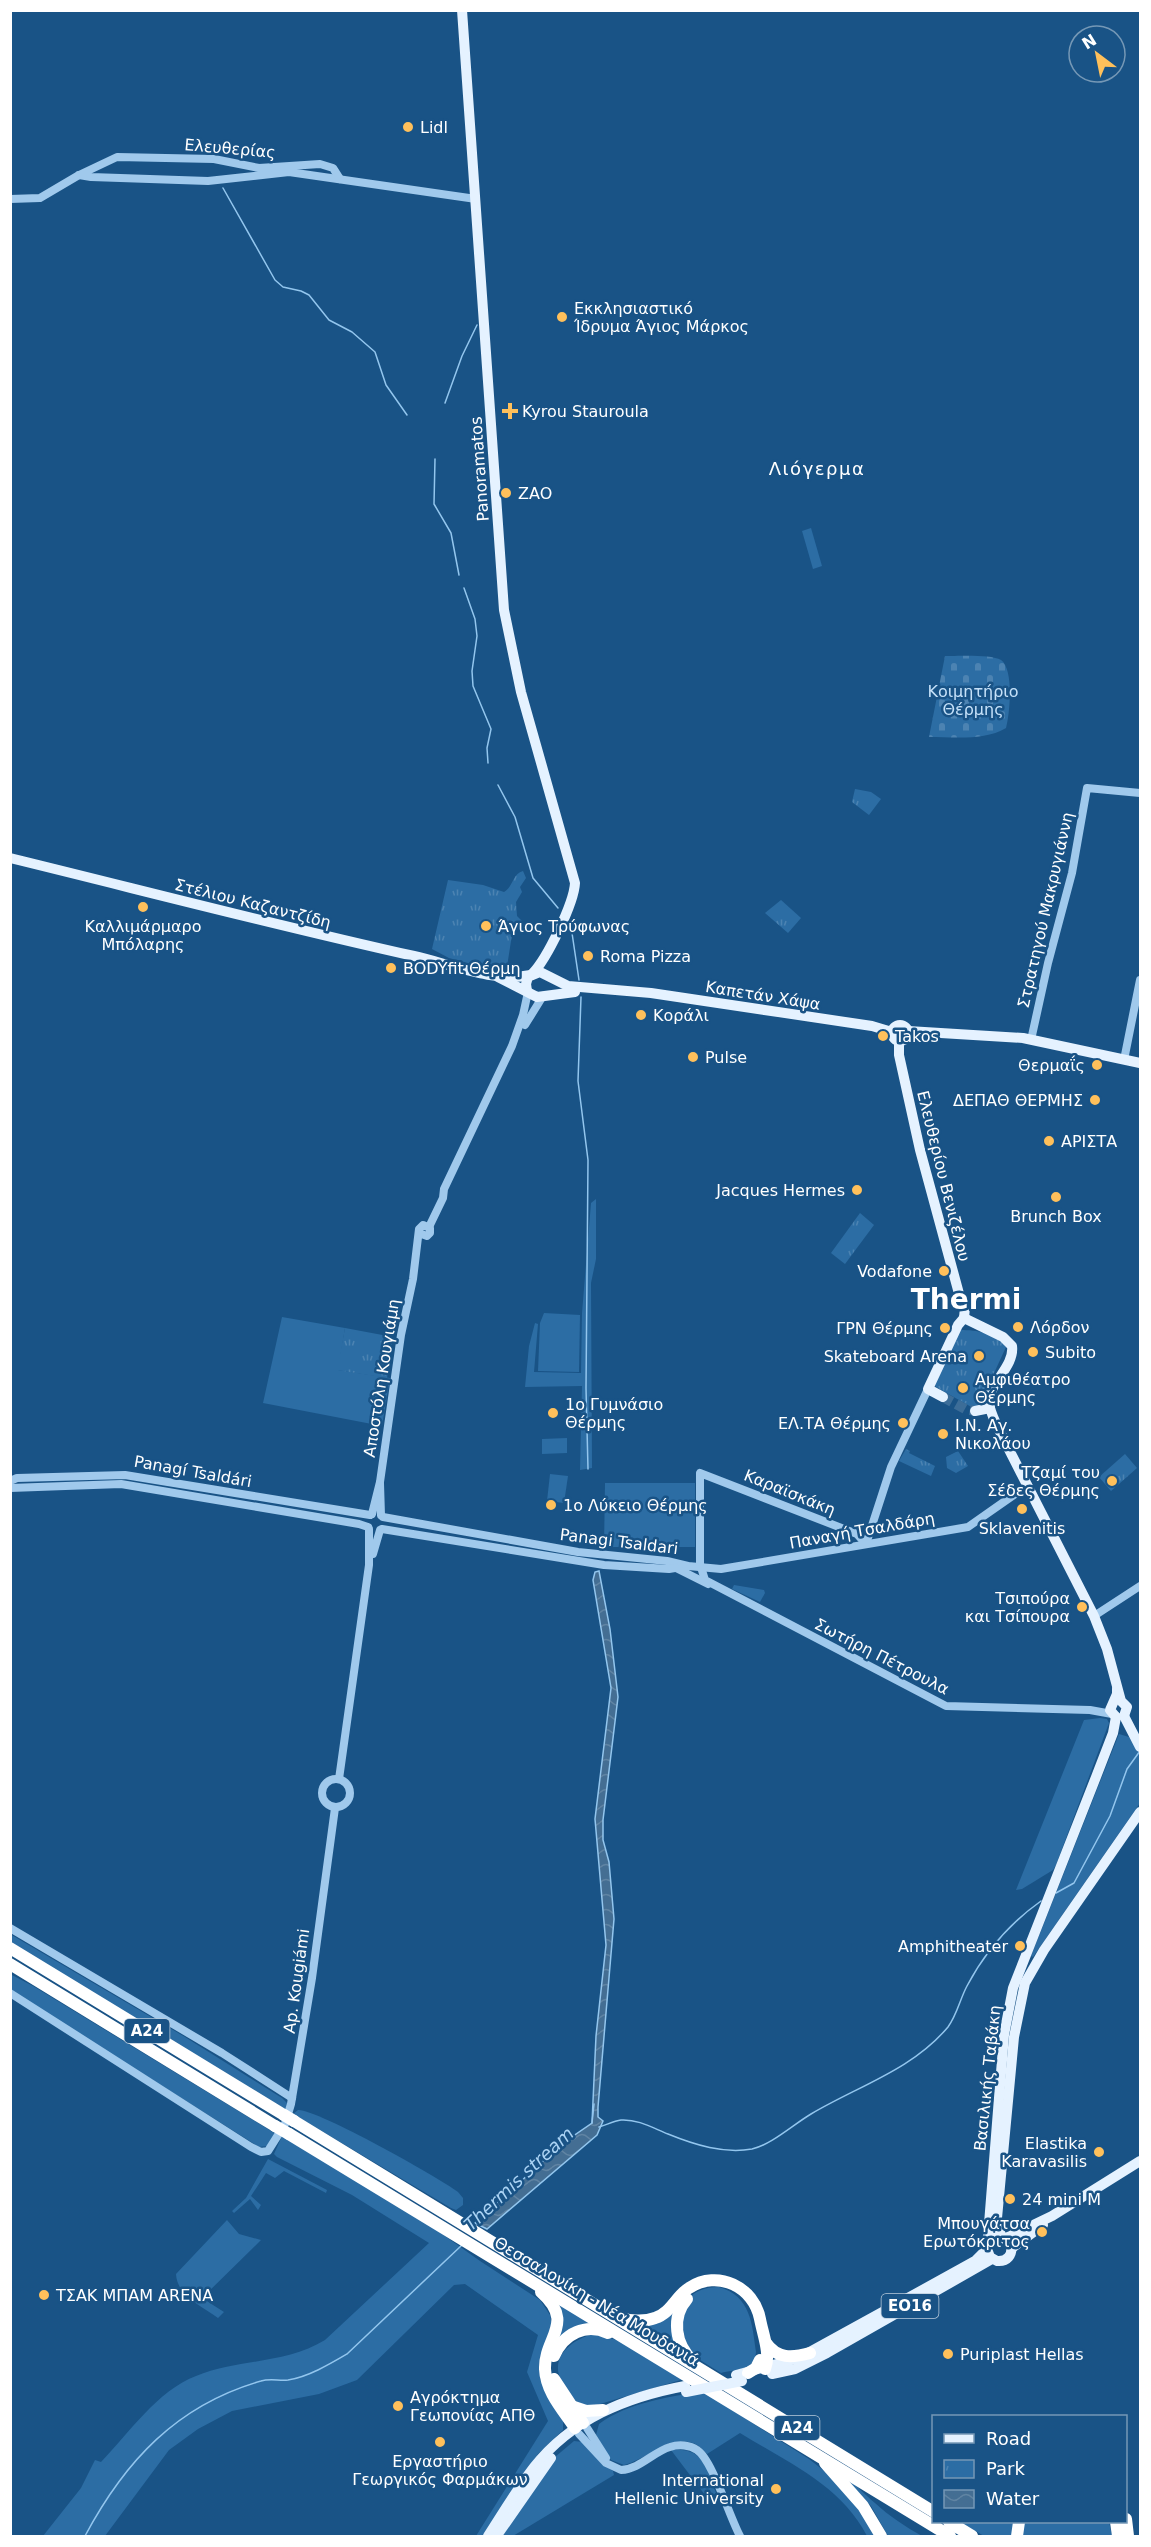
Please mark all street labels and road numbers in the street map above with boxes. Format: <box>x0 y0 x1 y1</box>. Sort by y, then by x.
street label: Ελευθερίας <box>184 135 276 162</box>
street label: Panoramatos <box>466 416 493 522</box>
street label: Στρατηγού Μακρυγιάννη <box>1014 810 1077 1010</box>
street label: Στέλιου Καζαντζίδη <box>173 875 333 932</box>
street label: Καπετάν Χάψα <box>704 977 822 1014</box>
street label: Ελευθερίου Βενιζέλου <box>913 1089 974 1264</box>
street label: Αποστόλη Κουγιάμη <box>360 1298 403 1459</box>
street label: Panagí Tsaldári <box>133 1452 253 1491</box>
street label: Καραϊσκάκη <box>741 1466 838 1519</box>
street label: Παναγή Τσαλδάρη <box>788 1508 936 1553</box>
street label: Panagi Tsaldari <box>559 1525 679 1558</box>
street label: Σωτήρη Πέτρουλα <box>811 1614 952 1699</box>
street label: Ap. Kougiámi <box>280 1928 313 2035</box>
street label: Βασιλικής Ταβάκη <box>970 2004 1005 2152</box>
road number: Α24 <box>124 2019 170 2043</box>
street label: Θεσσαλονίκη - Νέα Μουδανιά <box>491 2233 703 2370</box>
road number: ΕΟ16 <box>882 2294 938 2318</box>
road number: Α24 <box>774 2416 820 2440</box>

